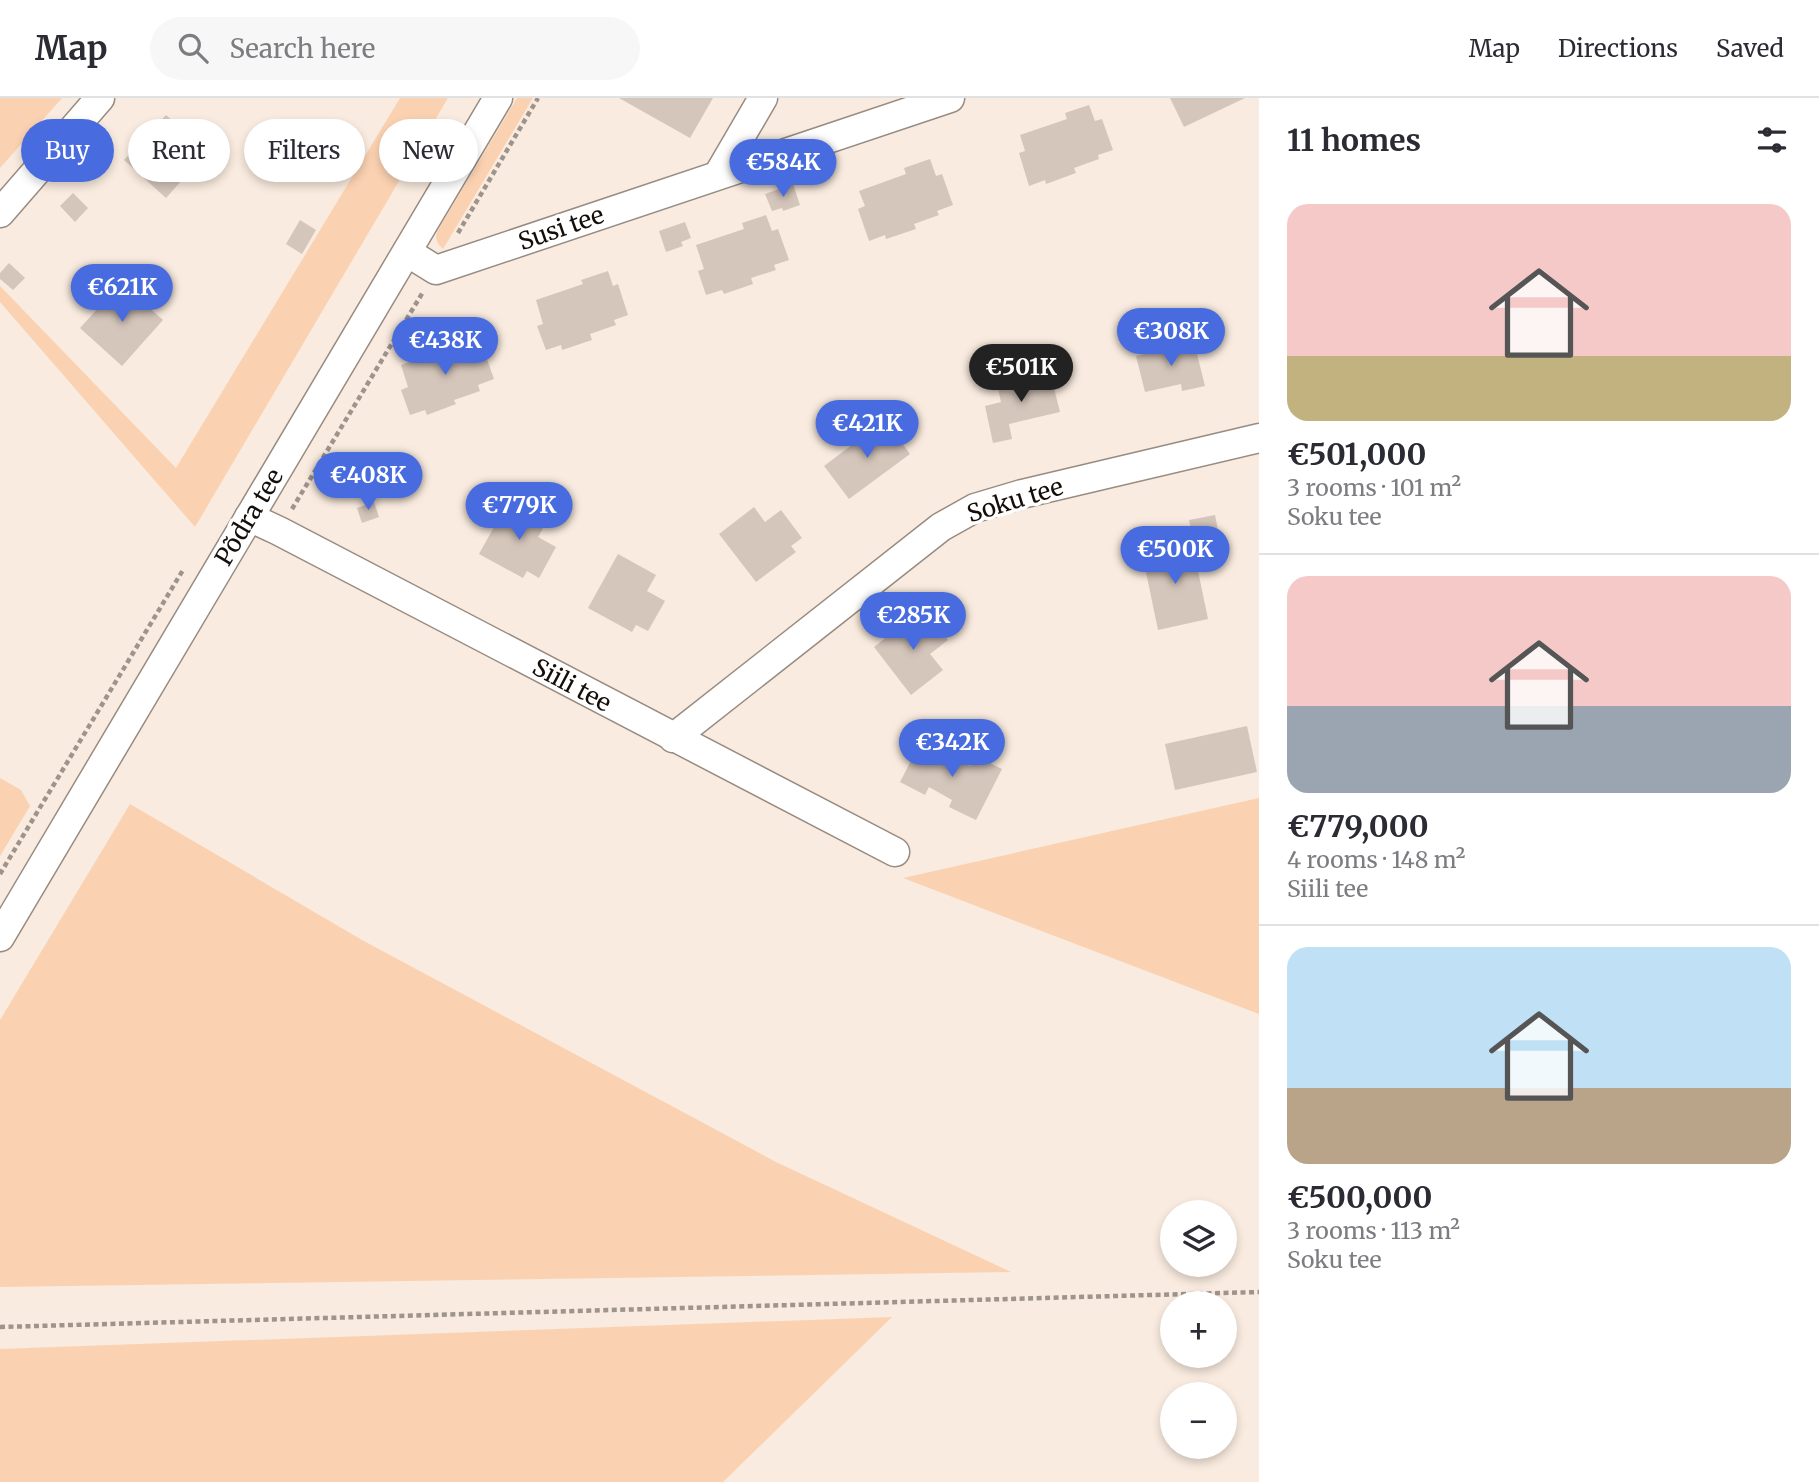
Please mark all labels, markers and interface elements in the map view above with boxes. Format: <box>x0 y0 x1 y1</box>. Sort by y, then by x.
search box <box>150 17 640 80</box>
text: Map <box>35 28 108 69</box>
icon: search <box>174 29 212 67</box>
text: Search here <box>230 32 375 65</box>
text: Map <box>1469 33 1520 64</box>
text: Directions <box>1558 33 1678 64</box>
text: Saved <box>1716 33 1784 64</box>
chip: Buy <box>21 119 114 182</box>
chip: Rent <box>128 119 230 182</box>
chip: Filters <box>244 119 365 182</box>
chip: New <box>379 119 478 182</box>
text: 11 homes <box>1287 121 1421 159</box>
icon: filters <box>1753 121 1791 159</box>
pin: €584K <box>734 140 832 199</box>
text: €584K <box>745 147 821 176</box>
street label: Susi tee <box>514 199 608 257</box>
icon: home <box>1476 250 1602 376</box>
pin: €621K <box>73 264 171 324</box>
text: €621K <box>87 272 157 301</box>
pin: €308K <box>1122 308 1220 368</box>
text: €308K <box>1133 316 1209 345</box>
pin: €438K <box>396 317 494 377</box>
text: €438K <box>408 325 482 354</box>
pin: €501K <box>972 344 1070 404</box>
text: €501K <box>985 352 1057 381</box>
pin: €421K <box>818 400 916 460</box>
text: €421K <box>832 408 902 437</box>
text: €501,000 <box>1287 435 1426 473</box>
pin: €408K <box>319 452 417 512</box>
text: €408K <box>330 460 407 489</box>
street label: Põdra tee <box>208 463 290 571</box>
street label: Soku tee <box>963 471 1067 529</box>
text: 3 rooms · 101 m² <box>1287 473 1461 502</box>
pin: €779K <box>470 482 568 542</box>
text: €779K <box>482 490 556 519</box>
text: Soku tee <box>1287 502 1382 531</box>
pin: €500K <box>1126 526 1224 586</box>
text: €500K <box>1137 534 1213 563</box>
pin: €285K <box>864 592 962 652</box>
text: €285K <box>876 600 950 629</box>
icon: home <box>1476 622 1602 748</box>
street label: Siili tee <box>527 651 617 719</box>
pin: €342K <box>903 720 1001 779</box>
text: €342K <box>915 727 989 756</box>
text: €779,000 <box>1287 807 1429 845</box>
text: 4 rooms · 148 m² <box>1287 845 1465 874</box>
text: Siili tee <box>1287 874 1368 903</box>
icon: home <box>1476 993 1602 1119</box>
text: €500,000 <box>1287 1178 1432 1216</box>
map controls <box>1160 1200 1237 1459</box>
button: layers <box>1160 1200 1237 1277</box>
text: 3 rooms · 113 m² <box>1287 1216 1460 1245</box>
text: Soku tee <box>1287 1245 1382 1274</box>
button: + <box>1160 1291 1237 1368</box>
button: − <box>1160 1382 1237 1459</box>

